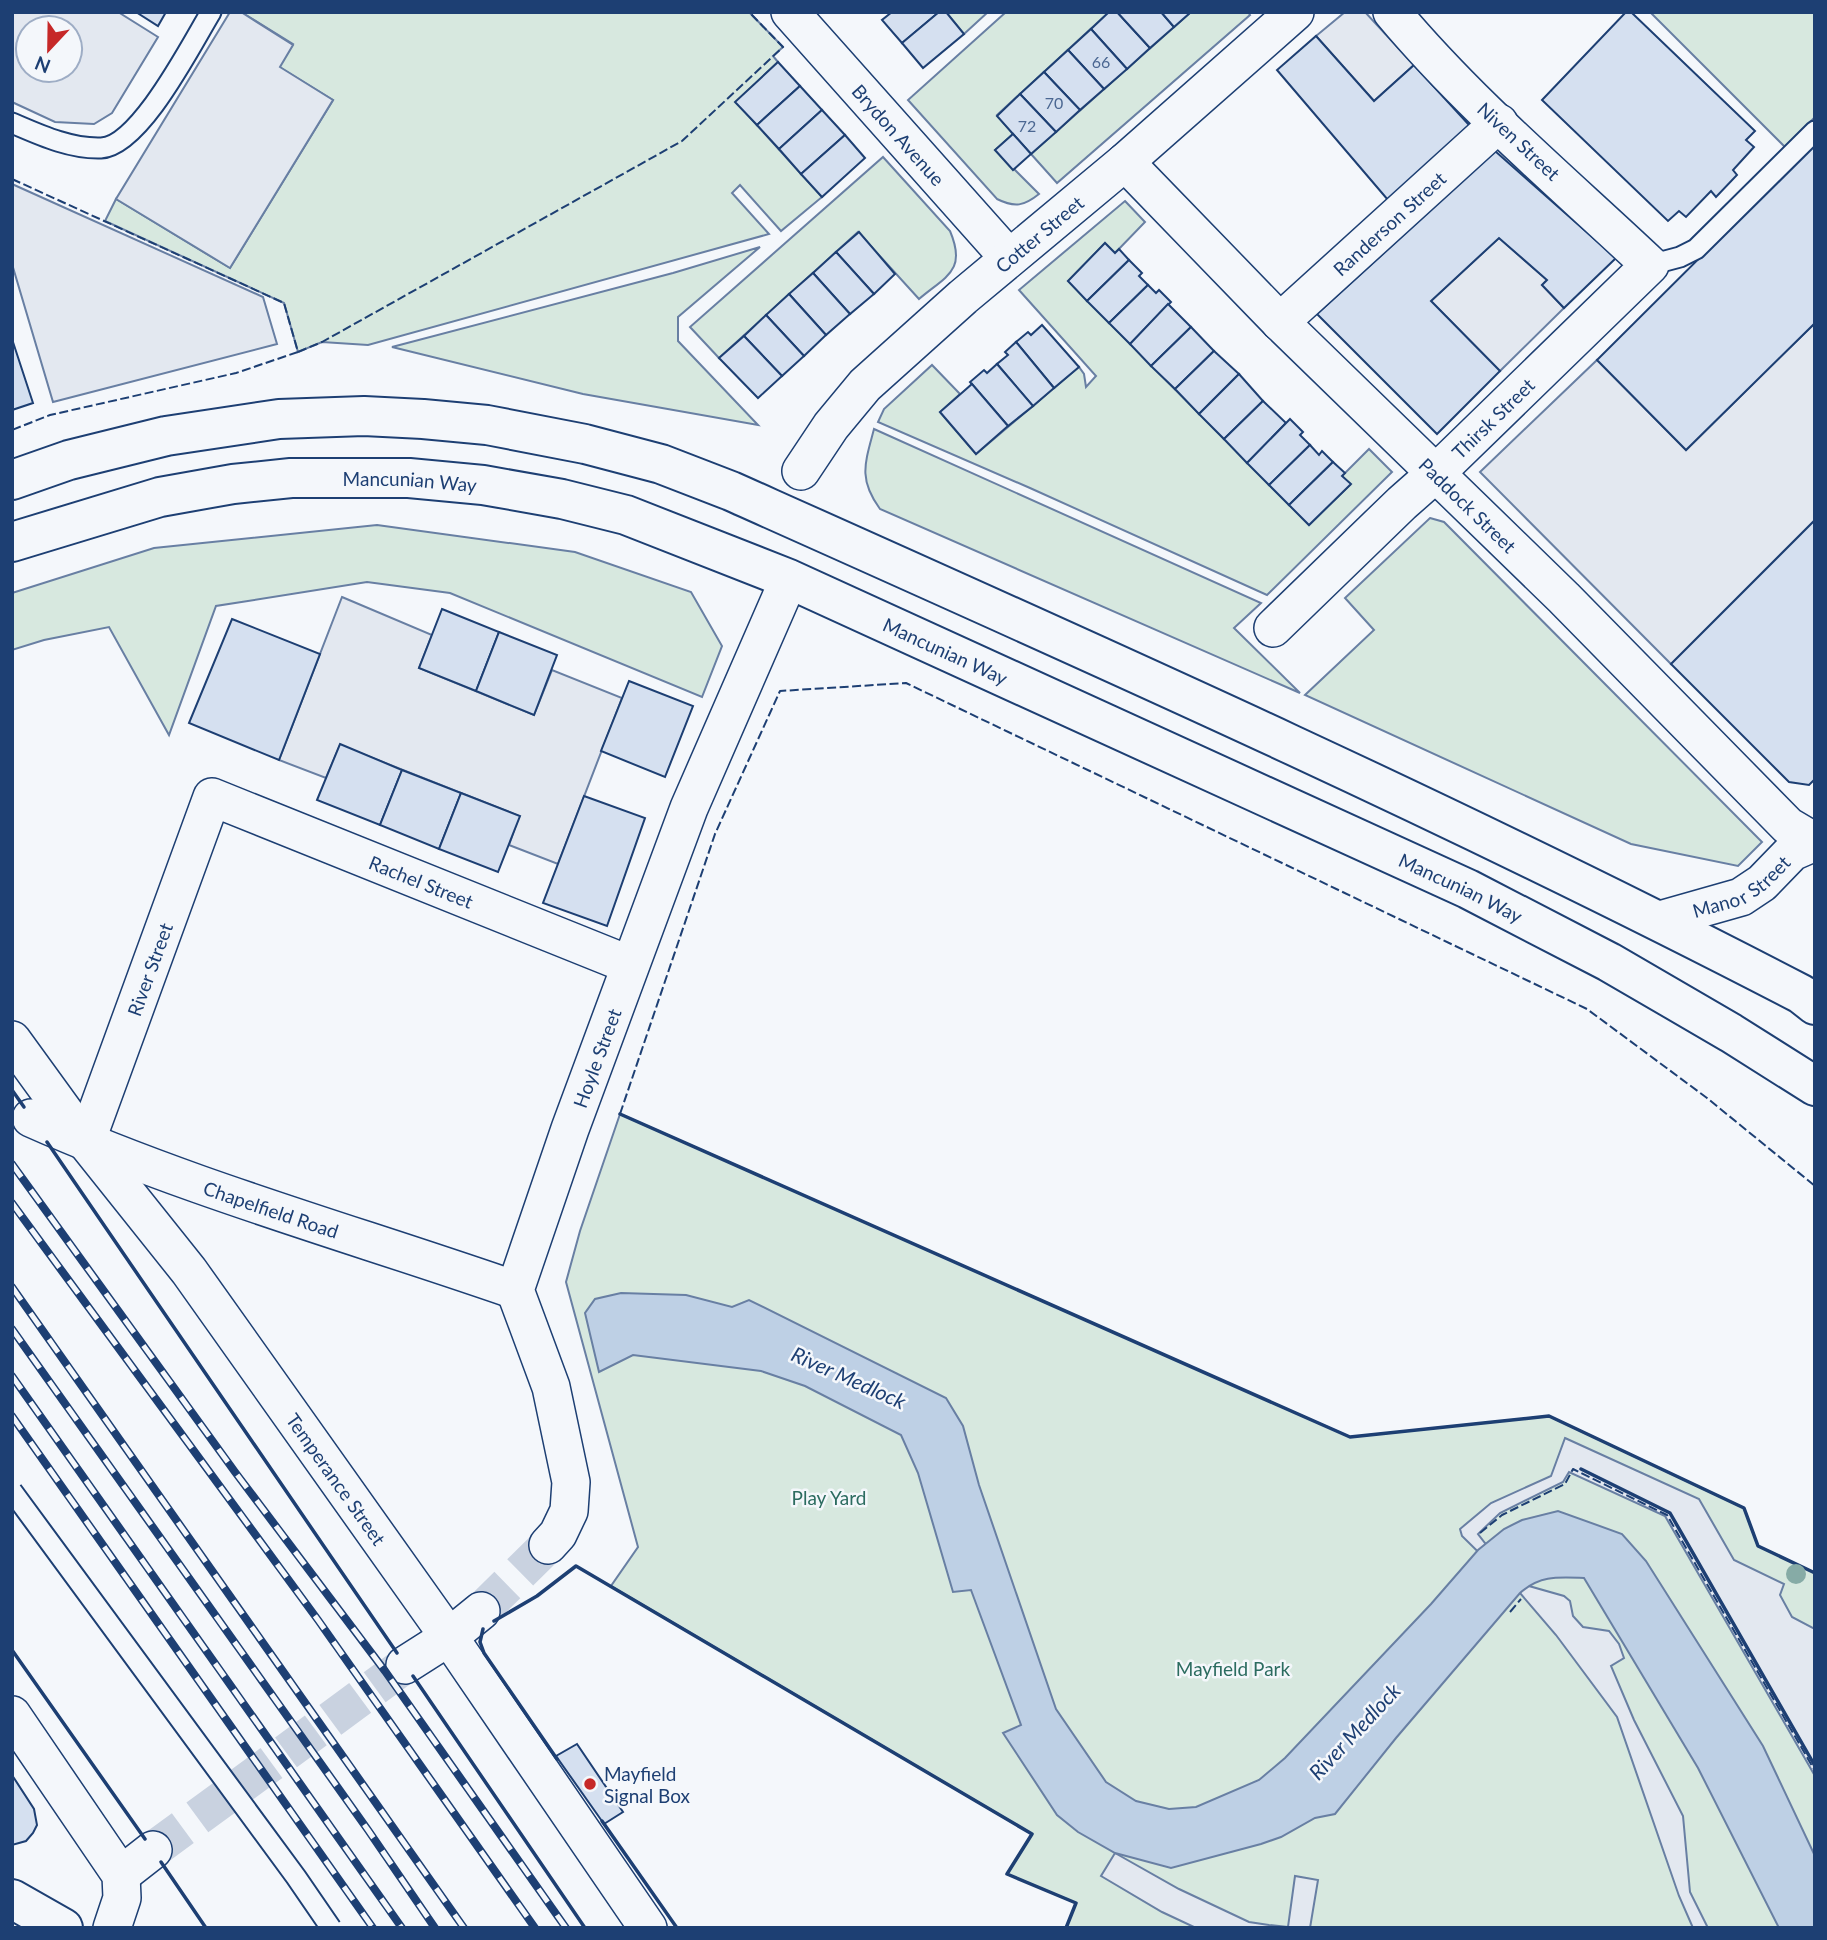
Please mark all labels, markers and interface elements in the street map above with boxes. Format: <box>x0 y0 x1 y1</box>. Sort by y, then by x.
north arrow <box>14 14 84 84</box>
text: N <box>31 52 54 79</box>
house number: 66 <box>1092 52 1110 71</box>
street label: Brydon Avenue <box>848 79 950 190</box>
house number: 70 <box>1045 93 1063 112</box>
street label: Niven Street <box>1473 97 1565 185</box>
house number: 72 <box>1018 116 1036 135</box>
street label: Randerson Street <box>1328 166 1450 280</box>
street label: Cotter Street <box>990 190 1088 277</box>
street label: Thirsk Street <box>1447 373 1539 463</box>
street label: Paddock Street <box>1415 453 1521 557</box>
street label: Mancunian Way <box>343 467 478 496</box>
street label: Mancunian Way <box>880 612 1012 689</box>
street label: Mancunian Way <box>1395 848 1527 927</box>
street label: Rachel Street <box>366 850 477 912</box>
street label: Manor Street <box>1690 850 1794 922</box>
street label: River Street <box>122 919 177 1019</box>
street label: Hoyle Street <box>568 1005 625 1111</box>
street label: Chapelfield Road <box>201 1175 342 1242</box>
water label: River Medlock <box>788 1341 911 1414</box>
street label: Temperance Street <box>282 1409 391 1549</box>
park label: Play Yard <box>792 1486 866 1509</box>
park label: Mayfield Park <box>1176 1657 1291 1680</box>
water label: River Medlock <box>1303 1677 1406 1784</box>
place label: Mayfield Signal Box <box>604 1762 691 1807</box>
marker: Mayfield Signal Box <box>582 1776 598 1792</box>

